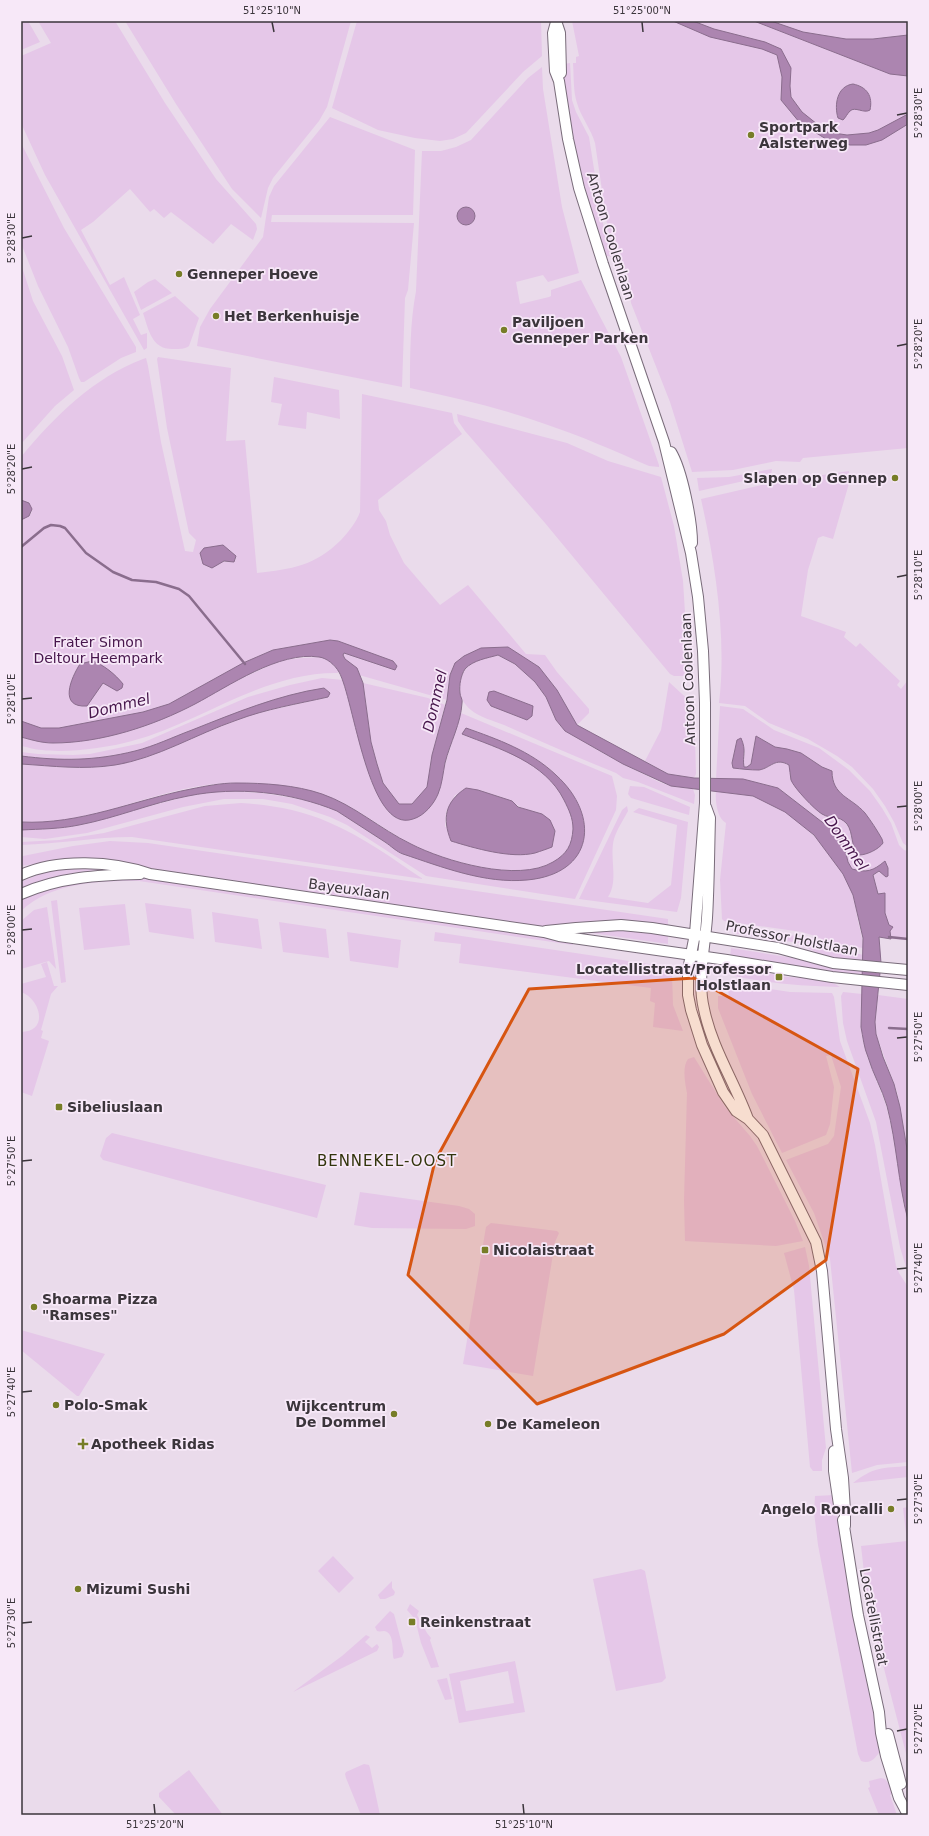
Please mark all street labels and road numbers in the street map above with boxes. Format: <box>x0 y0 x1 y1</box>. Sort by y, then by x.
street label: Antoon Coolenlaan <box>584 170 638 302</box>
street label: Antoon Coolenlaan <box>678 612 698 746</box>
street label: Bayeuxlaan <box>307 875 391 903</box>
street label: Professor Holstlaan <box>724 917 860 959</box>
street label: Locatellistraat <box>857 1567 891 1668</box>

